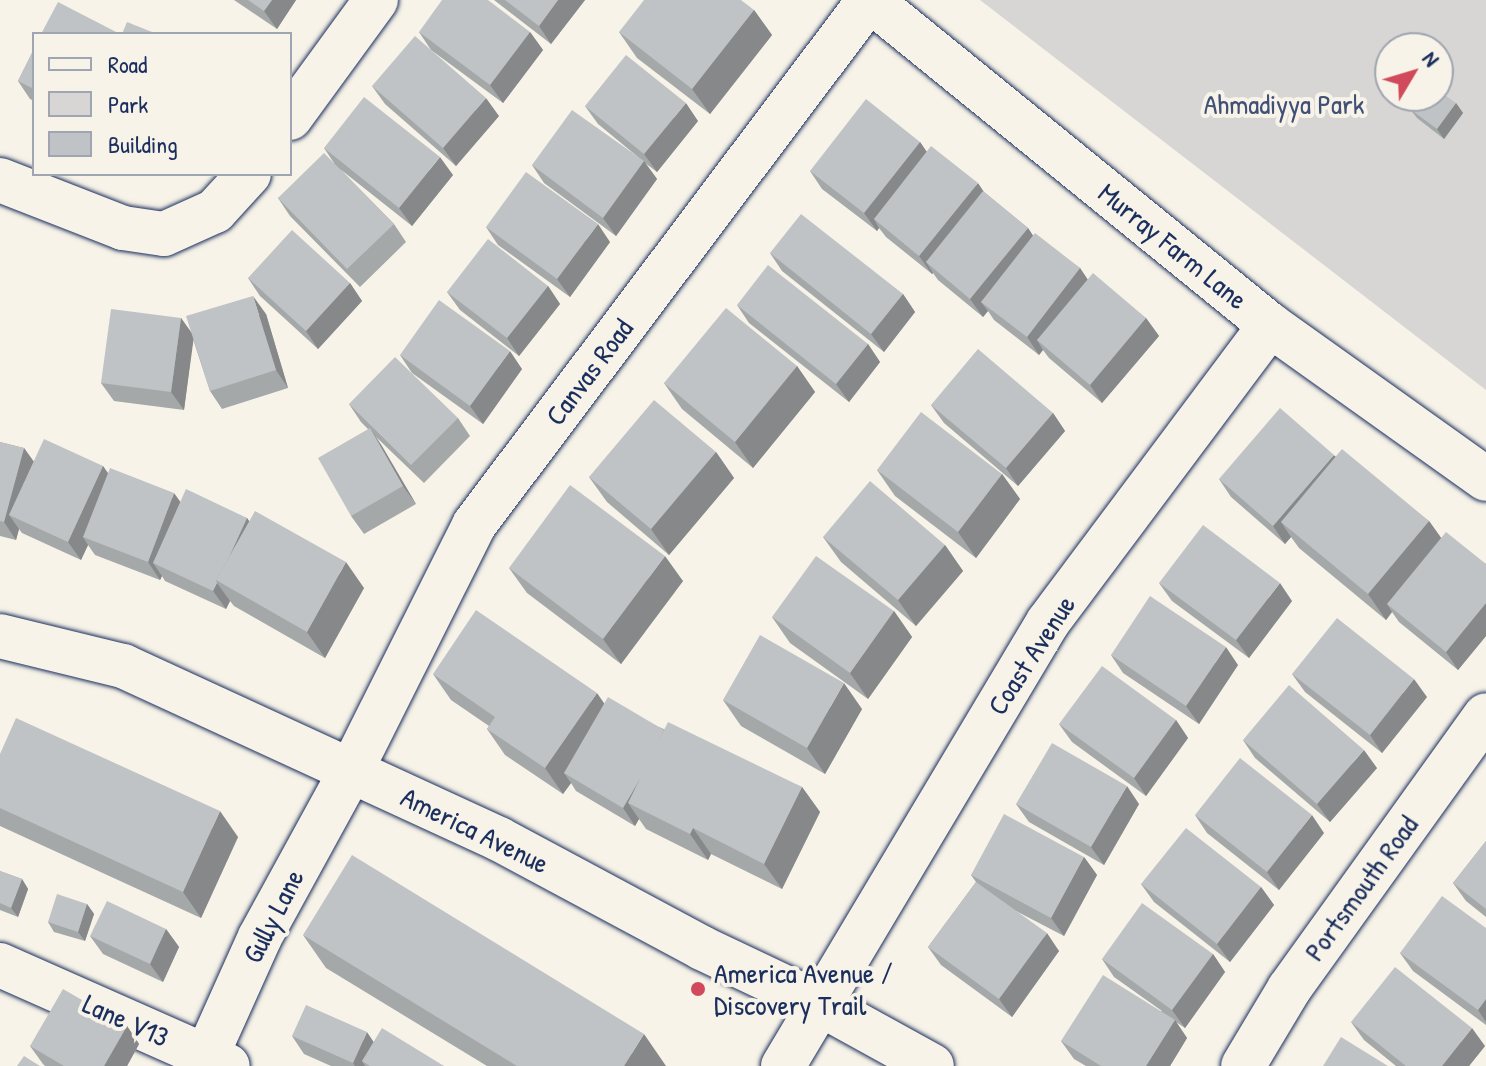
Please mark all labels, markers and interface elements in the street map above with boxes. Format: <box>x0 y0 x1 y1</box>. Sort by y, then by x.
legend <box>32 32 292 176</box>
north arrow <box>1374 32 1454 112</box>
text: N <box>1416 45 1447 72</box>
text: Road <box>108 48 147 80</box>
park label: Ahmadiyya Park <box>1204 87 1364 121</box>
text: Park <box>108 88 148 120</box>
text: Building <box>108 128 178 160</box>
street label: Murray Farm Lane <box>1092 176 1254 316</box>
street label: Canvas Road <box>538 312 640 432</box>
street label: Coast Avenue <box>980 589 1082 721</box>
street label: America Avenue <box>396 780 554 880</box>
street label: Portsmouth Road <box>1297 809 1425 967</box>
street label: Gully Lane <box>235 864 311 968</box>
place label: America Avenue / Discovery Trail <box>714 956 892 1022</box>
marker: America Avenue / Discovery Trail <box>689 980 707 998</box>
street label: Lane V13 <box>78 986 174 1054</box>

